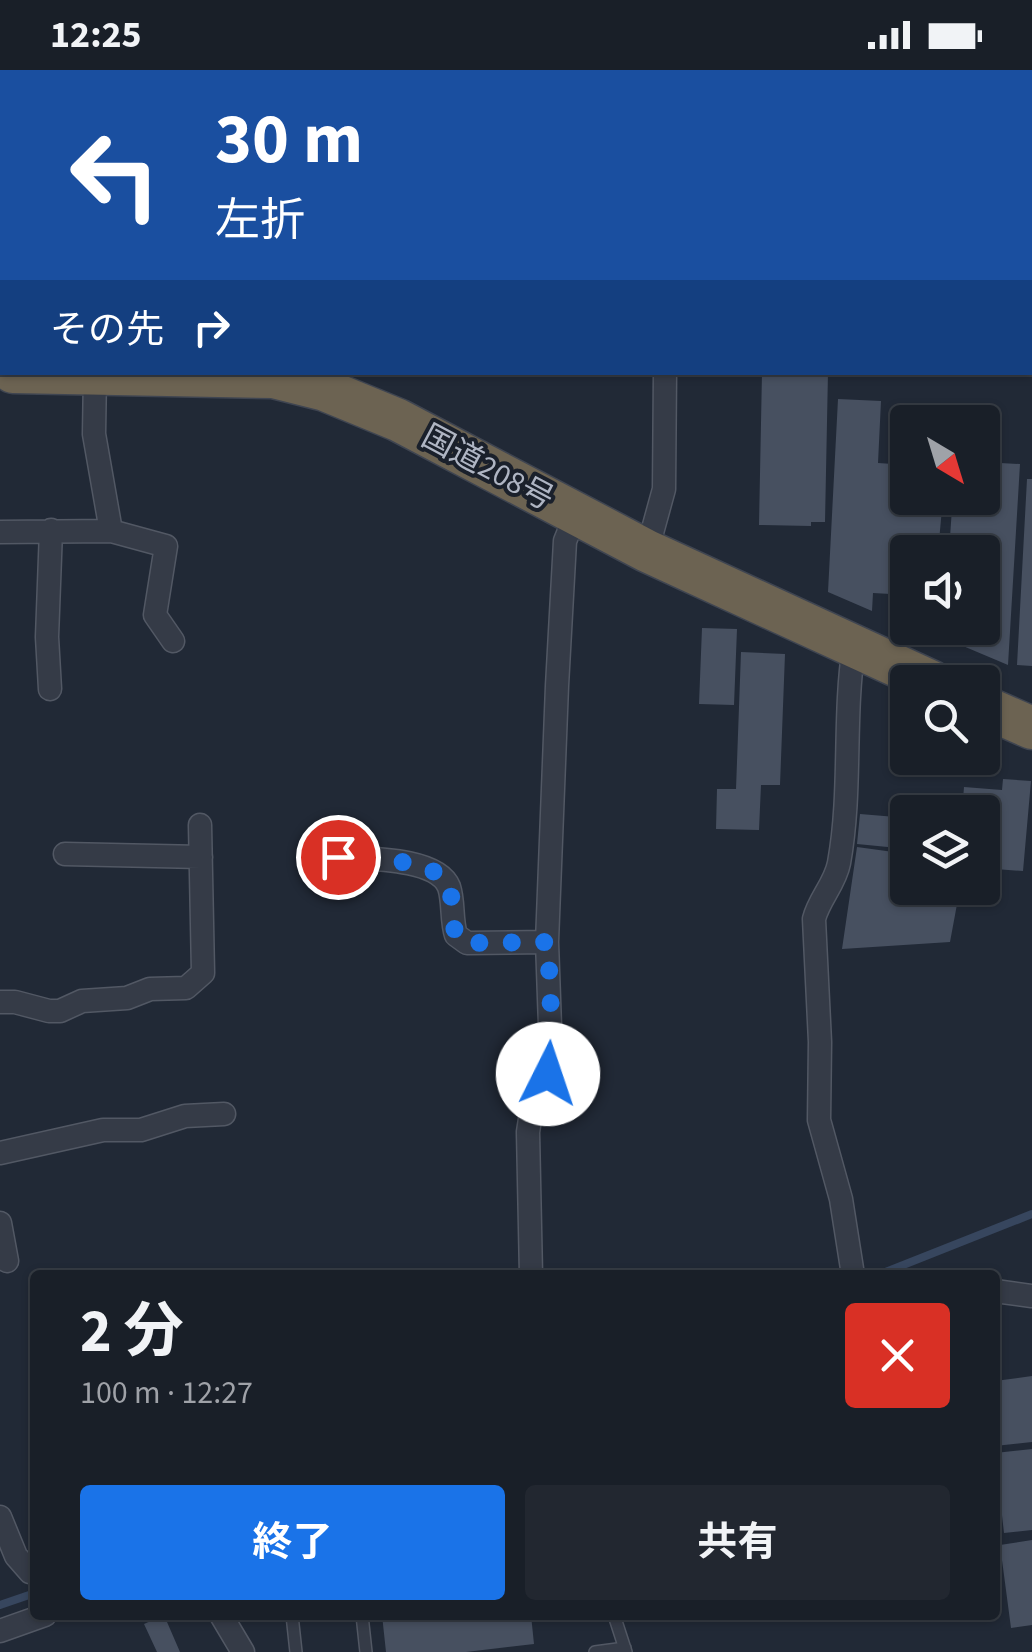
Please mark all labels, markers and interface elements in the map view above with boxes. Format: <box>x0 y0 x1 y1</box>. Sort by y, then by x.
text: 12:25 <box>50 8 142 62</box>
text: 30 m <box>215 90 363 190</box>
icon: left <box>50 110 180 240</box>
text: 左折 <box>215 189 305 253</box>
icon: right <box>184 300 239 355</box>
text: その先 <box>50 303 164 357</box>
north arrow <box>890 405 1000 515</box>
map controls <box>890 405 1000 905</box>
street label: 国道208号 <box>413 414 562 522</box>
button: sound <box>890 535 1000 645</box>
button: search <box>890 665 1000 775</box>
button: layers <box>890 795 1000 905</box>
pin <box>296 815 381 900</box>
icon: arrive <box>311 830 366 885</box>
position arrow <box>496 1022 600 1126</box>
text: 2 分 <box>80 1290 184 1375</box>
button: close <box>845 1303 950 1408</box>
text: 100 m · 12:27 <box>80 1370 253 1416</box>
button: 終了 <box>80 1485 505 1600</box>
button: 共有 <box>525 1485 950 1600</box>

